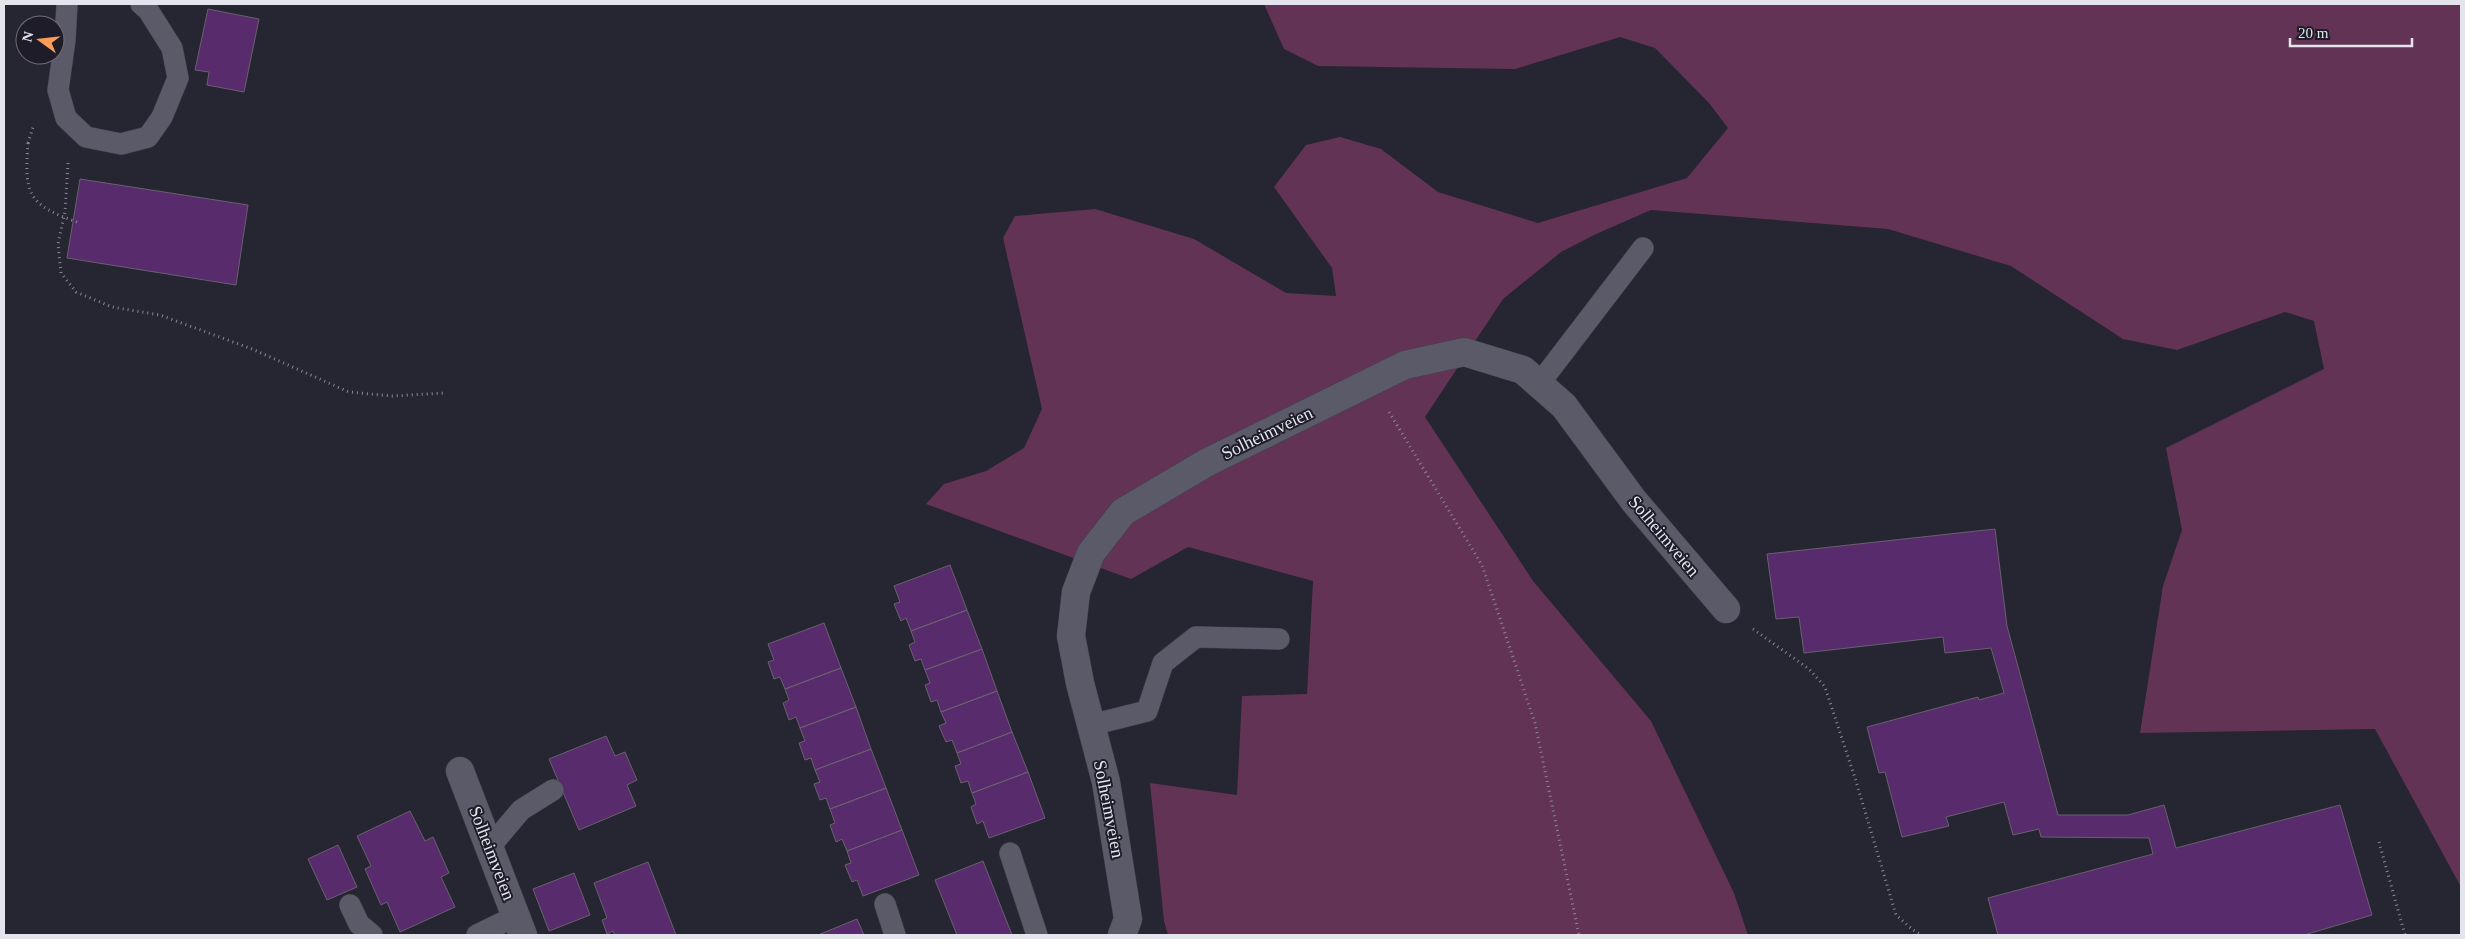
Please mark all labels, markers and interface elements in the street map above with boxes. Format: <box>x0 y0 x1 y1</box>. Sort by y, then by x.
north arrow <box>15 15 65 65</box>
scale bar <box>2290 15 2412 47</box>
text: 20 m <box>2298 25 2329 41</box>
text: N <box>19 30 36 44</box>
street label: Solheimveien <box>1218 402 1316 464</box>
street label: Solheimveien <box>1625 492 1703 580</box>
street label: Solheimveien <box>1090 759 1128 859</box>
street label: Solheimveien <box>465 803 519 903</box>

